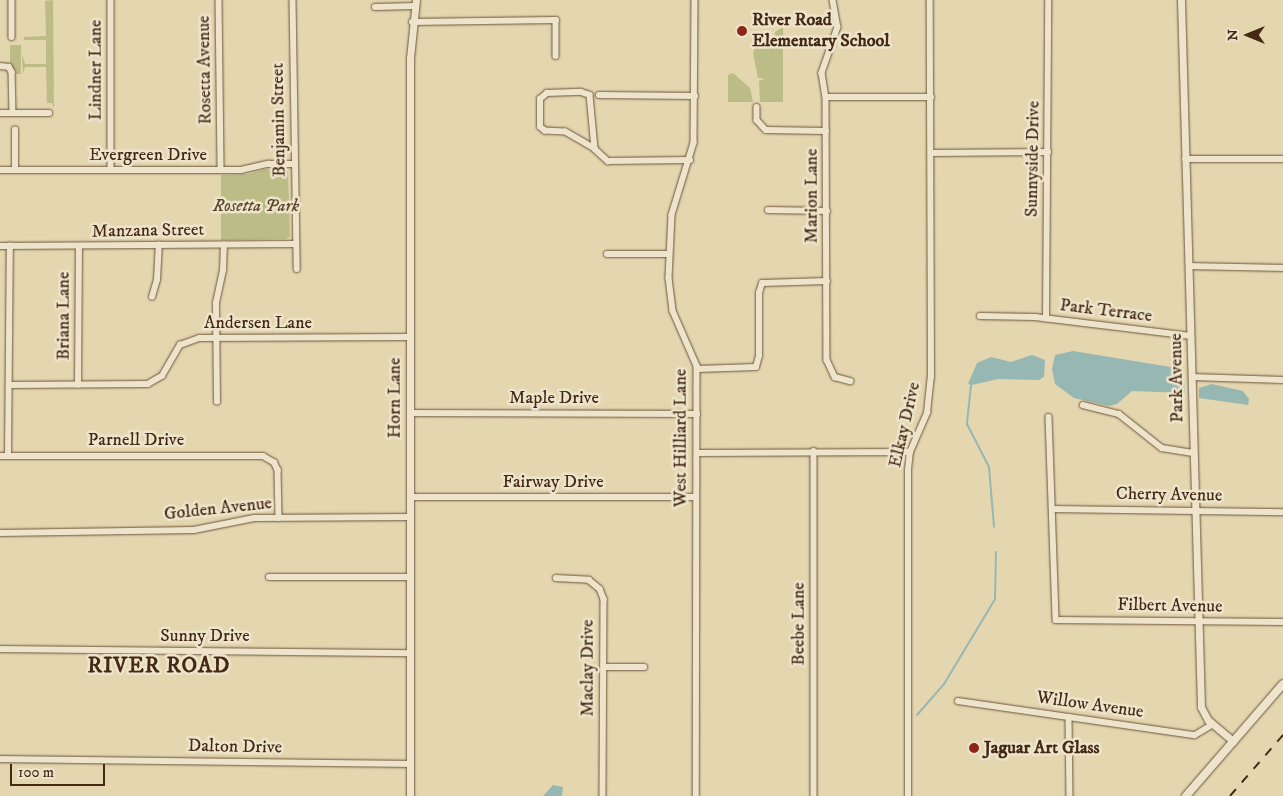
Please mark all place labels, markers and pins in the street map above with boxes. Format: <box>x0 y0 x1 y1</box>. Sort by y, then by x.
place label: River Road Elementary School <box>752 10 890 52</box>
marker: River Road Elementary School <box>736 25 748 37</box>
place label: Jaguar Art Glass <box>984 737 1100 759</box>
marker: Jaguar Art Glass <box>968 742 980 754</box>

